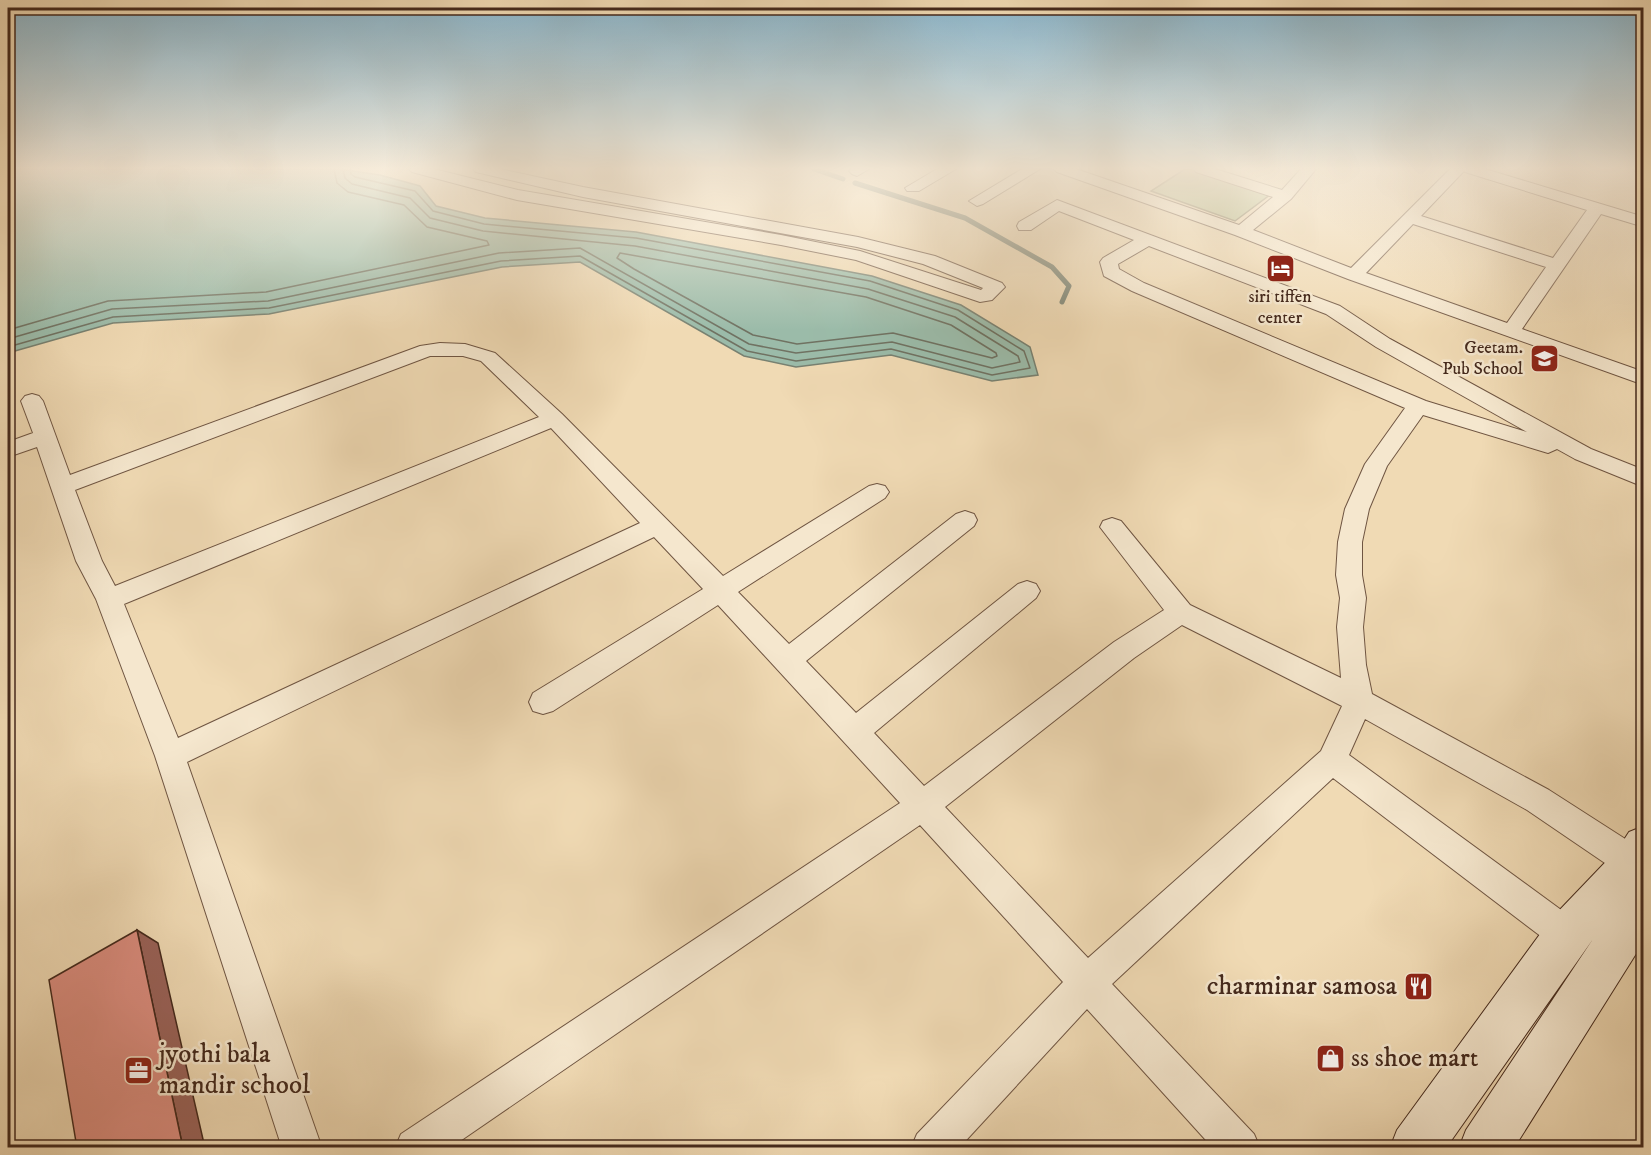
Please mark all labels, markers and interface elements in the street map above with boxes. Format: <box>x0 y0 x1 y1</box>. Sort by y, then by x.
hotel icon: siri tiffen center <box>1264 252 1296 284</box>
place label: siri tiffen center <box>1248 286 1312 329</box>
place label: Geetam. Pub School <box>1442 337 1524 380</box>
school or university icon: Geetam. Pub School <box>1528 342 1560 374</box>
place label: charminar samosa <box>1207 969 1398 1003</box>
restaurant icon: charminar samosa <box>1402 970 1434 1002</box>
place label: jyothi bala mandir school <box>155 1037 310 1102</box>
place label: ss shoe mart <box>1351 1041 1479 1075</box>
shop icon: ss shoe mart <box>1314 1042 1346 1074</box>
office icon: jyothi bala mandir school <box>122 1054 154 1086</box>

